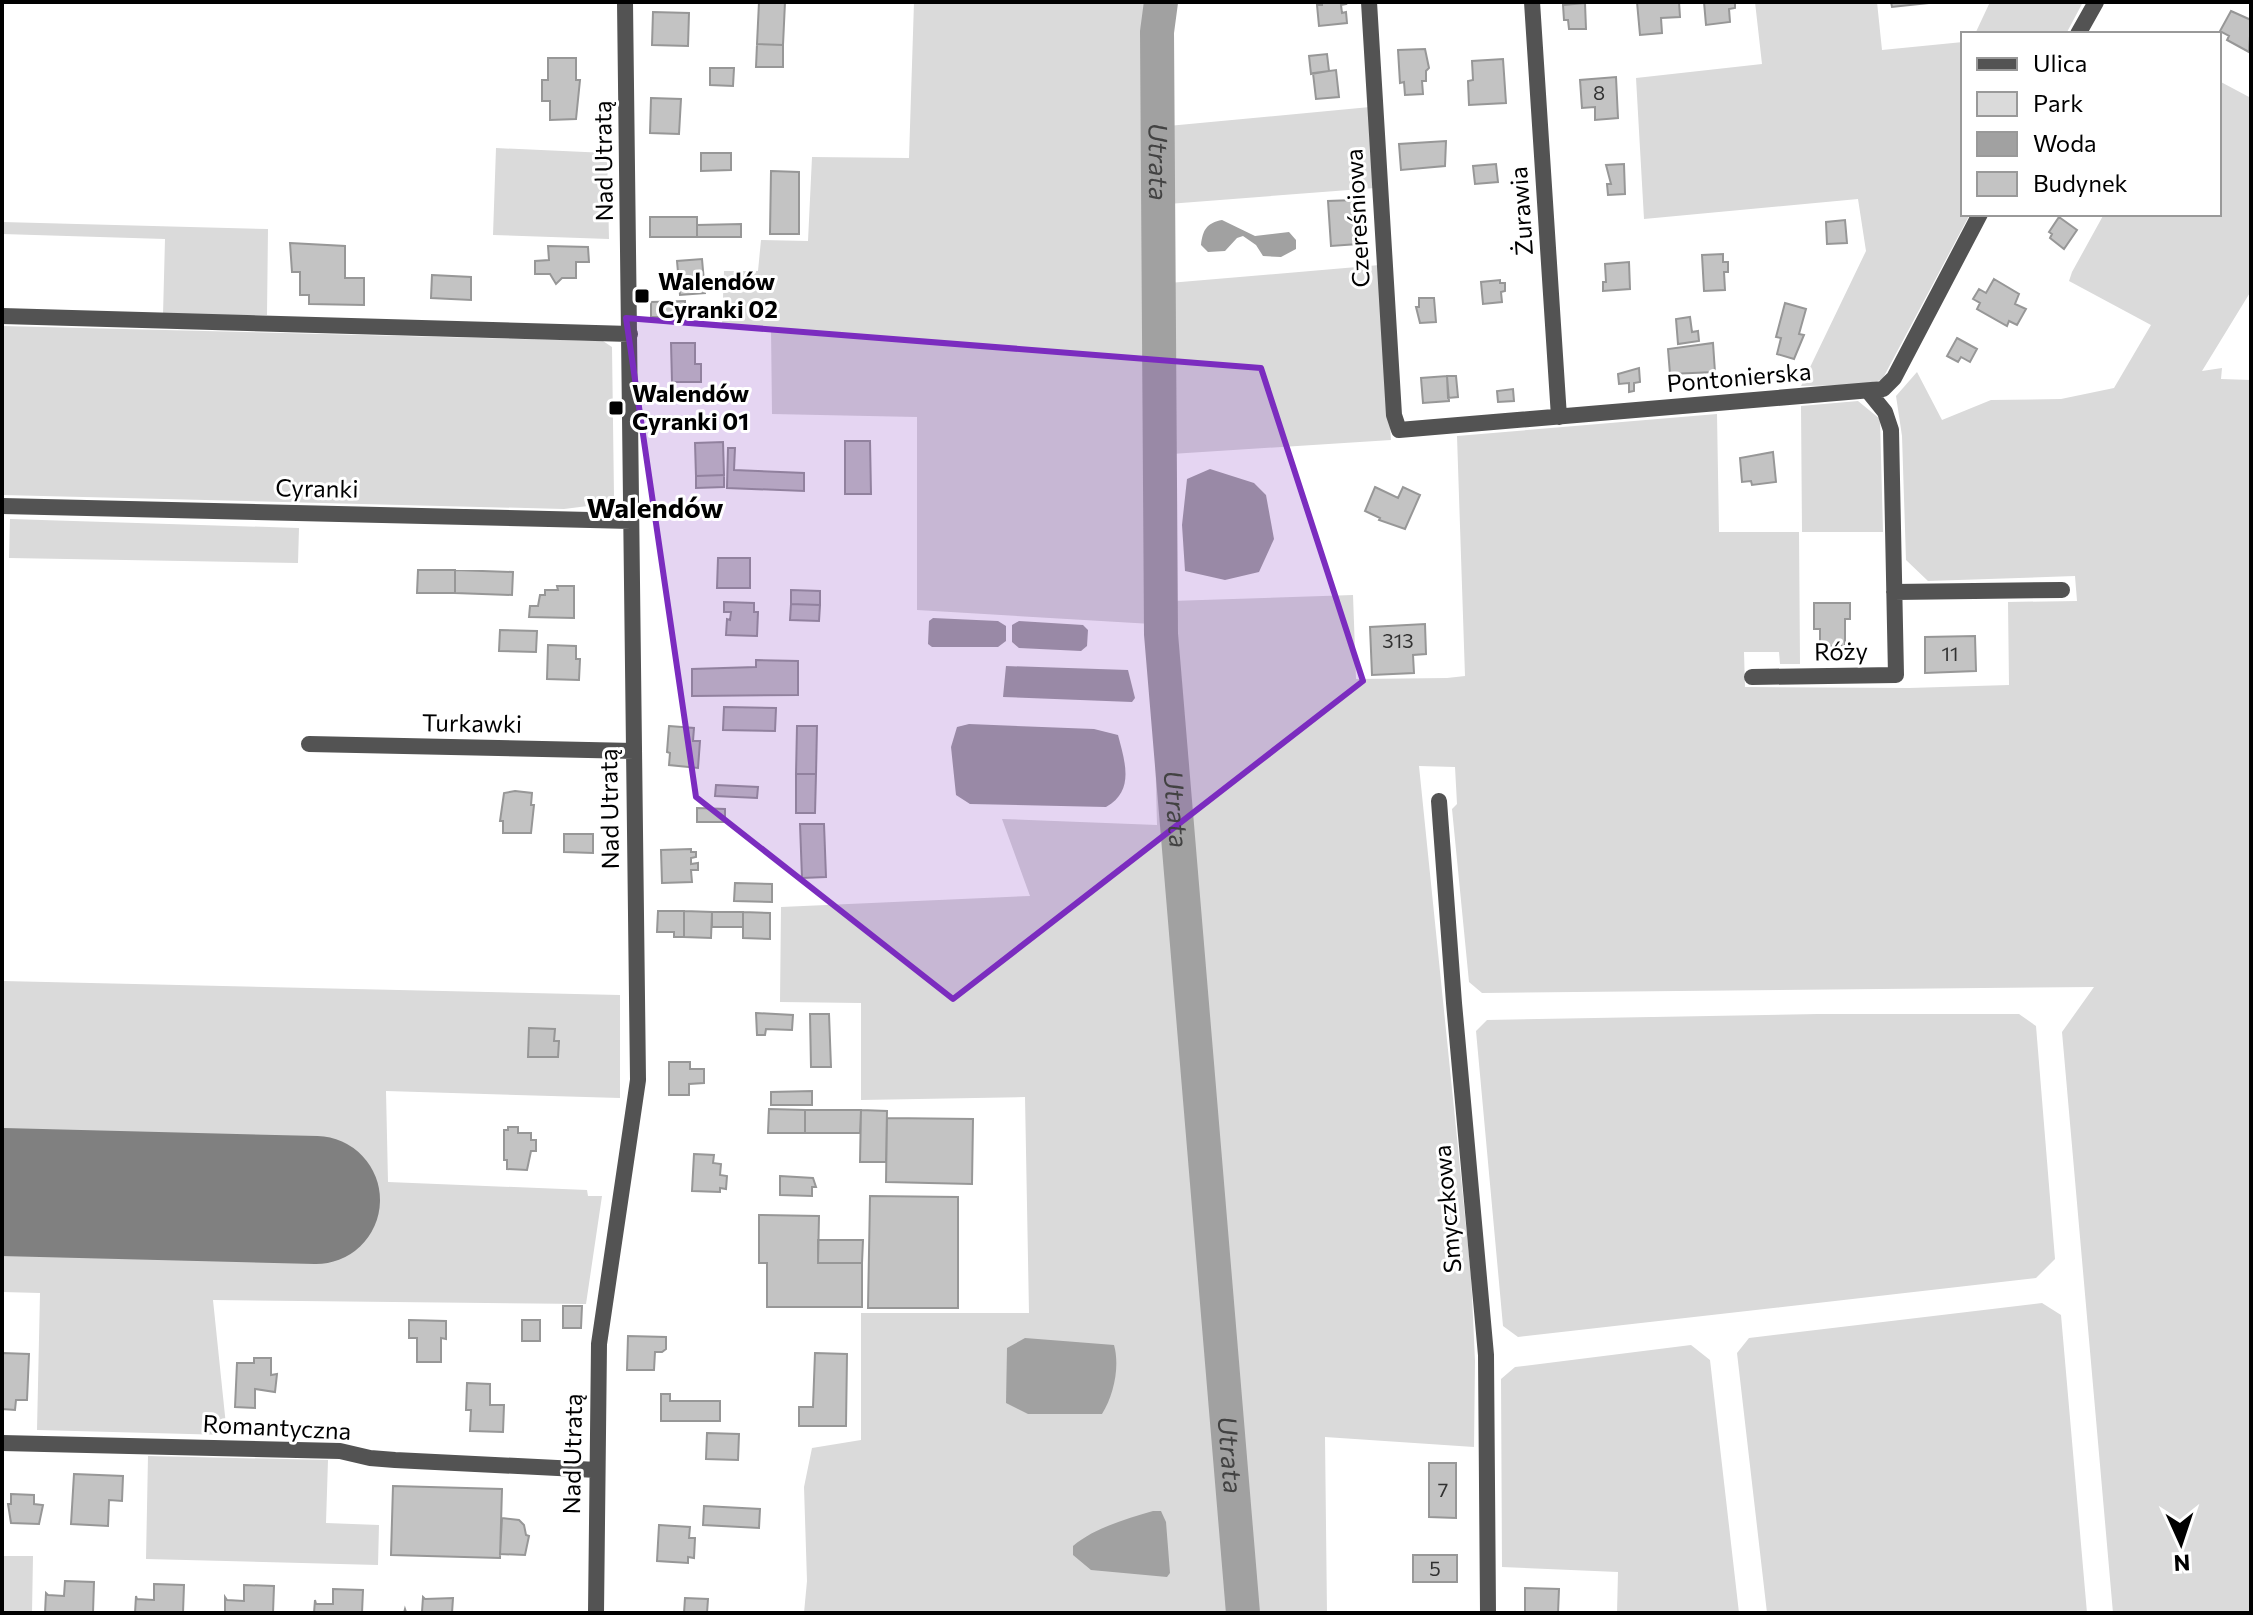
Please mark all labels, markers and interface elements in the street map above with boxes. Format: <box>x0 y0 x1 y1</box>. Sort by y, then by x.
legend <box>1961 32 2221 216</box>
text: Ulica <box>2033 48 2087 77</box>
house number: 8 <box>1593 80 1605 104</box>
text: Park <box>2033 88 2083 117</box>
street label: Nad Utratą <box>587 100 618 222</box>
water label: Utrata <box>1144 123 1175 201</box>
text: Woda <box>2033 128 2097 157</box>
street label: Czereśniowa <box>1338 148 1375 288</box>
street label: Żurawia <box>1503 166 1538 257</box>
text: Budynek <box>2033 168 2128 197</box>
place label: Walendów Cyranki 02 <box>658 266 778 323</box>
marker: Walendów Cyranki 02 <box>633 287 651 305</box>
street label: Pontonierska <box>1665 356 1812 397</box>
place label: Walendów Cyranki 01 <box>632 378 749 435</box>
marker: Walendów Cyranki 01 <box>607 399 625 417</box>
street label: Cyranki <box>275 472 359 503</box>
district label: Walendów <box>587 490 723 524</box>
house number: 313 <box>1382 628 1414 652</box>
street label: Róży <box>1814 636 1868 665</box>
house number: 11 <box>1941 641 1959 665</box>
street label: Turkawki <box>422 707 522 738</box>
street label: Nad Utratą <box>593 748 624 870</box>
water label: Utrata <box>1158 769 1196 849</box>
street label: Smyczkowa <box>1426 1144 1467 1274</box>
street label: Nad Utratą <box>556 1393 587 1515</box>
street label: Romantyczna <box>202 1408 352 1445</box>
water label: Utrata <box>1213 1415 1250 1495</box>
house number: 7 <box>1438 1477 1448 1501</box>
north arrow <box>2141 1503 2221 1583</box>
text: N <box>2173 1550 2191 1577</box>
house number: 5 <box>1429 1556 1441 1580</box>

